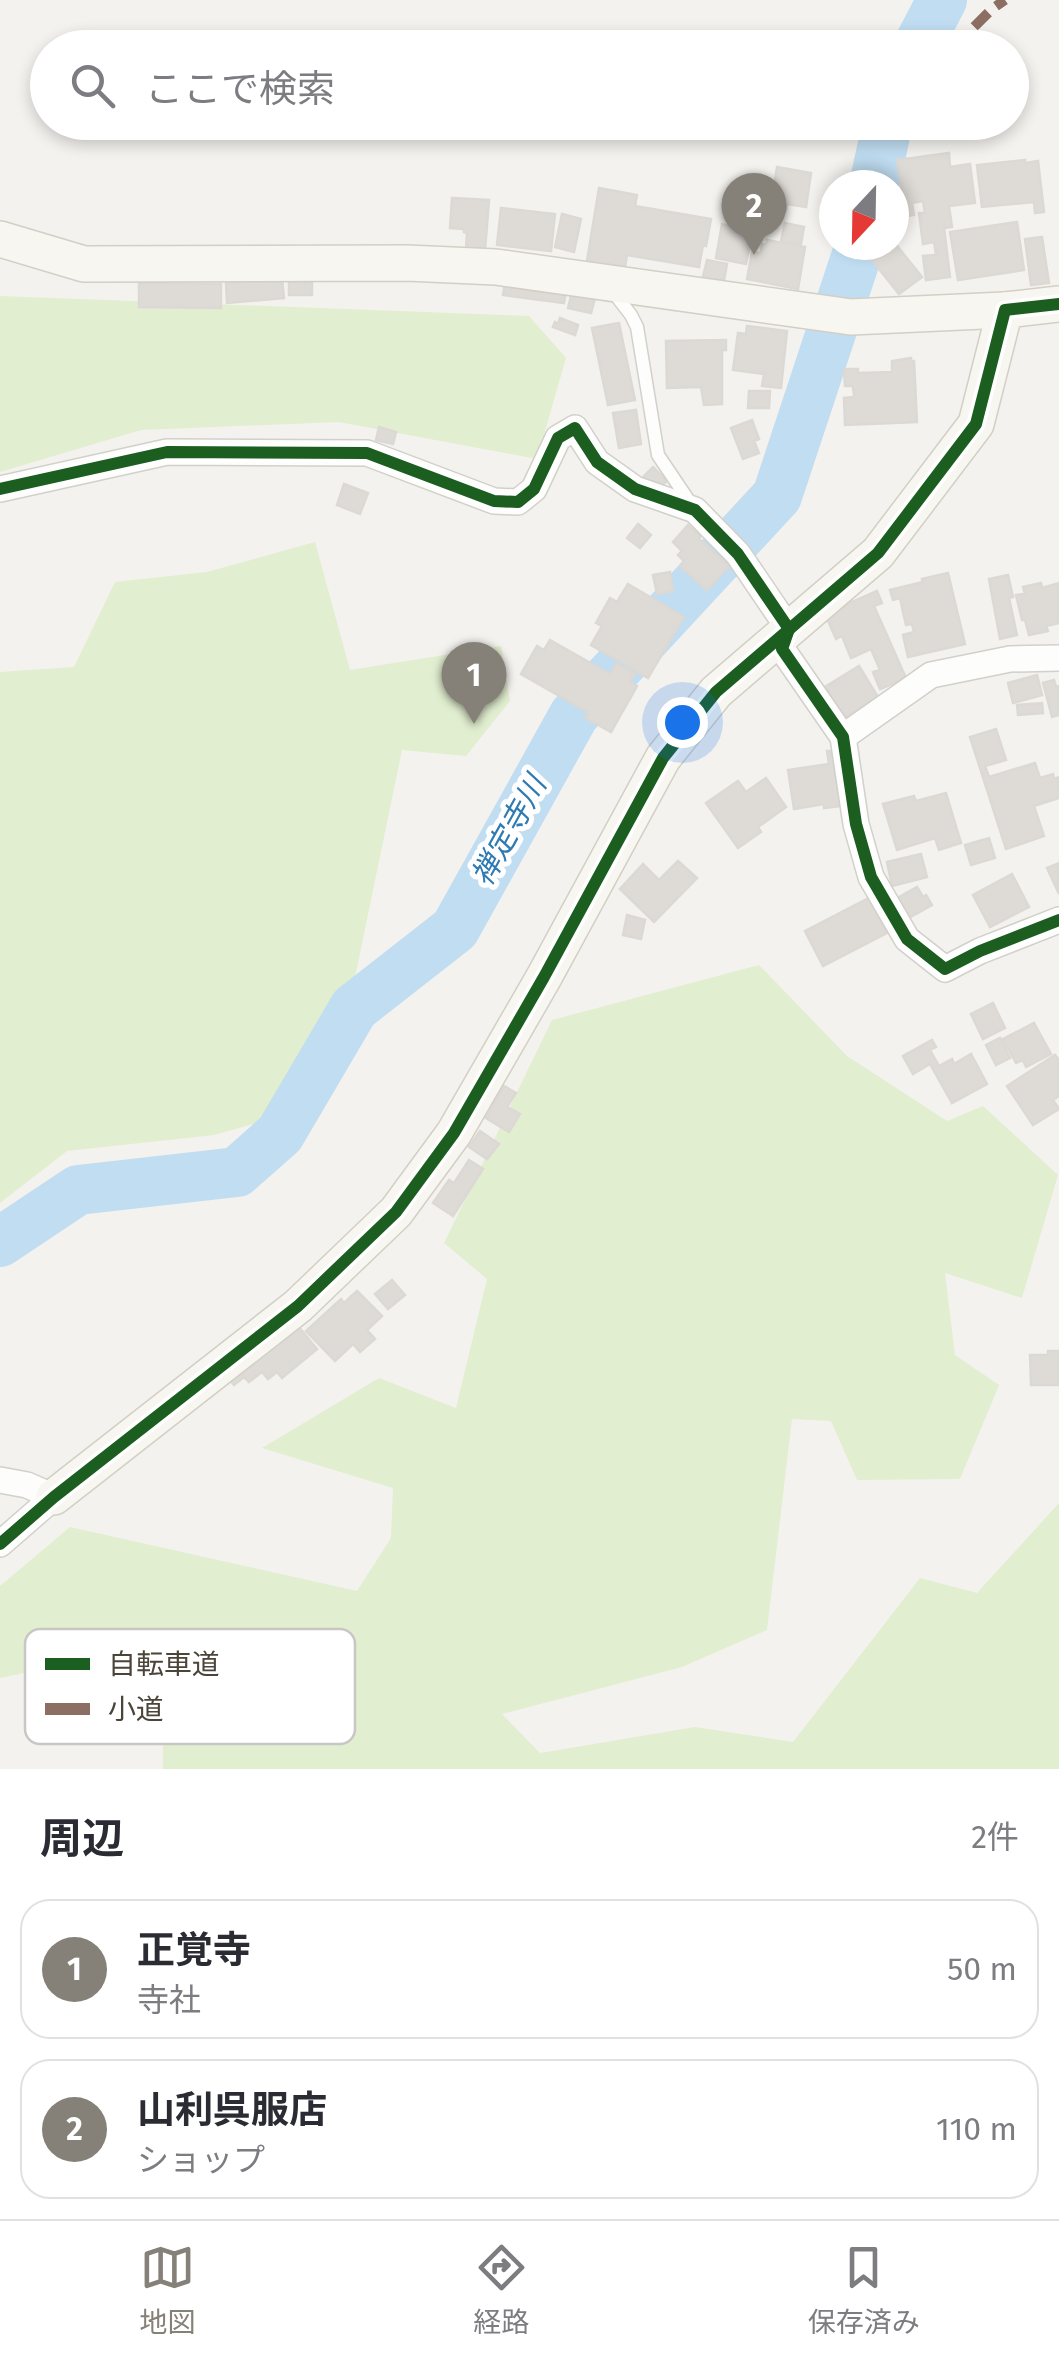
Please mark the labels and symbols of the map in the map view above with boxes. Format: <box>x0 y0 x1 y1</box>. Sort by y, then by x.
north arrow <box>819 170 909 260</box>
pin: 2 <box>722 172 786 255</box>
pin: 1 <box>442 642 506 724</box>
your location <box>657 697 708 748</box>
water label: 禅定寺川 <box>464 767 555 892</box>
legend <box>25 1629 355 1744</box>
text: 自転車道 <box>108 1648 220 1681</box>
text: 小道 <box>108 1693 164 1726</box>

